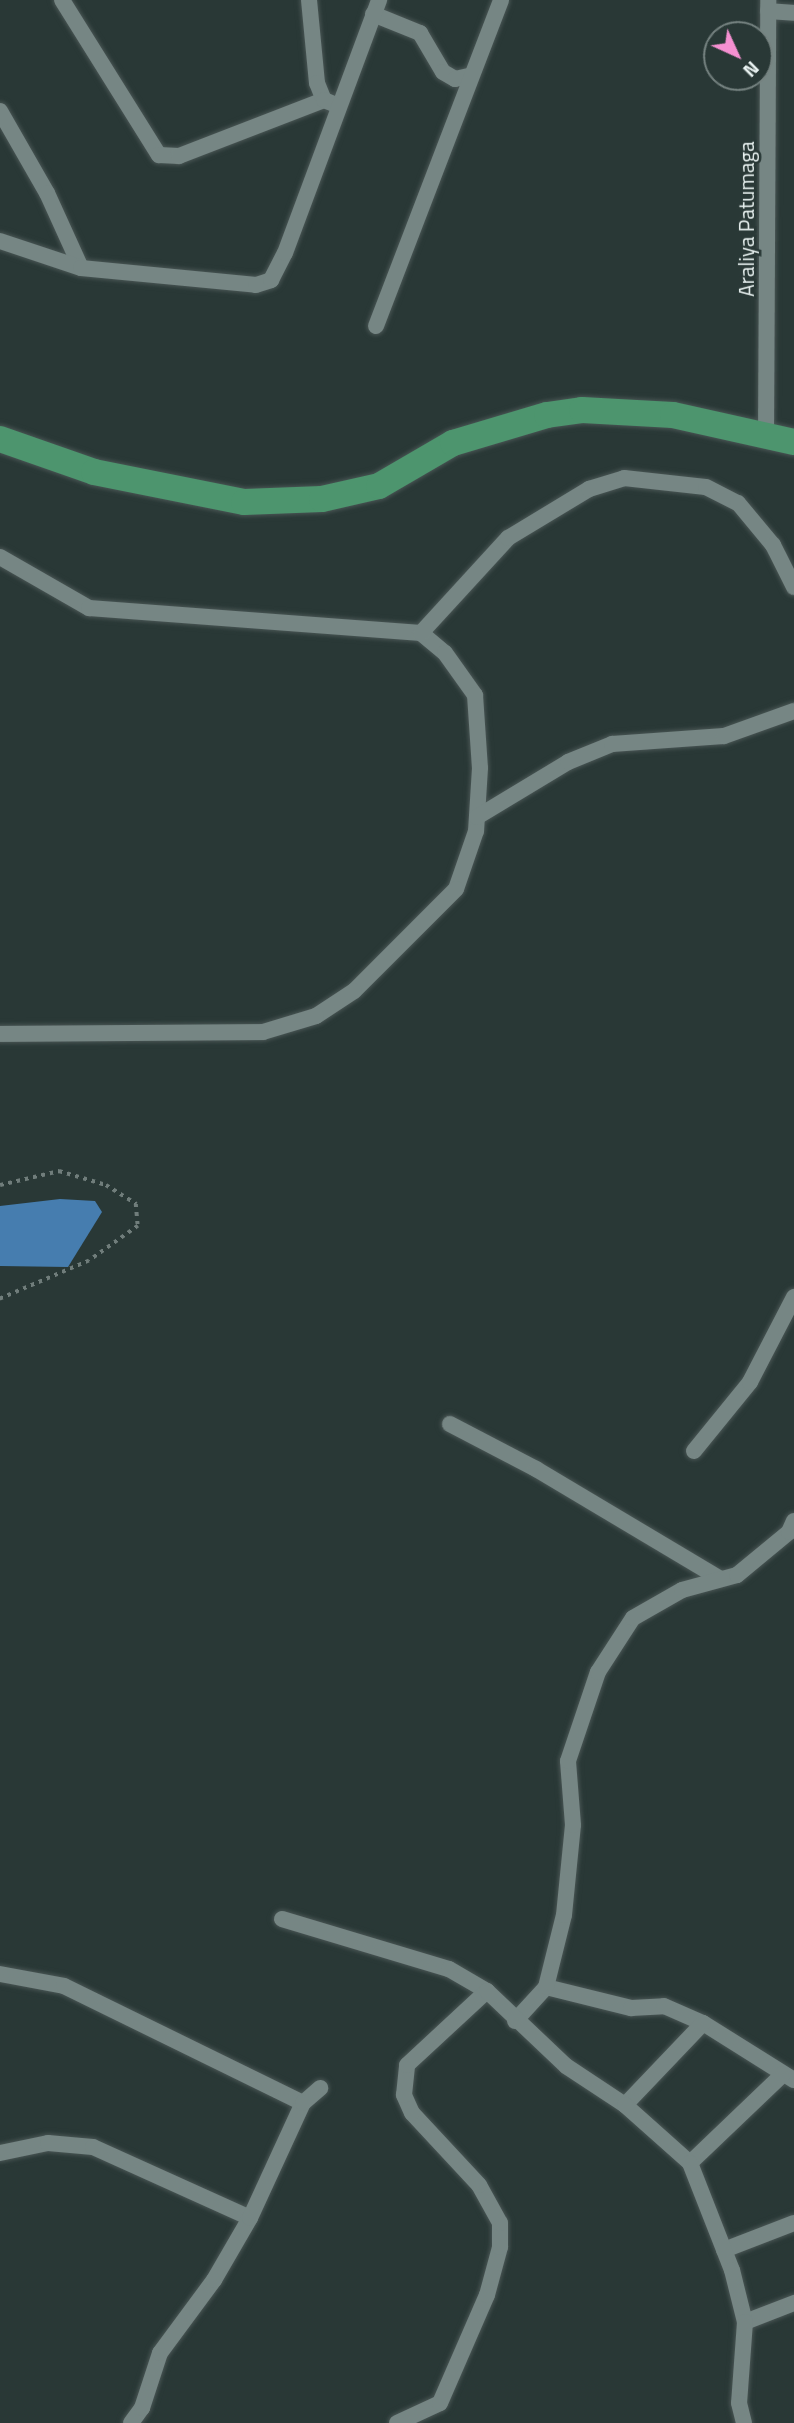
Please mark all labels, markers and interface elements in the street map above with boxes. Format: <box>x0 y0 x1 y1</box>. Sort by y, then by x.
north arrow <box>703 21 773 91</box>
text: N <box>737 55 767 85</box>
street label: Araliya Patumaga <box>733 141 759 297</box>

